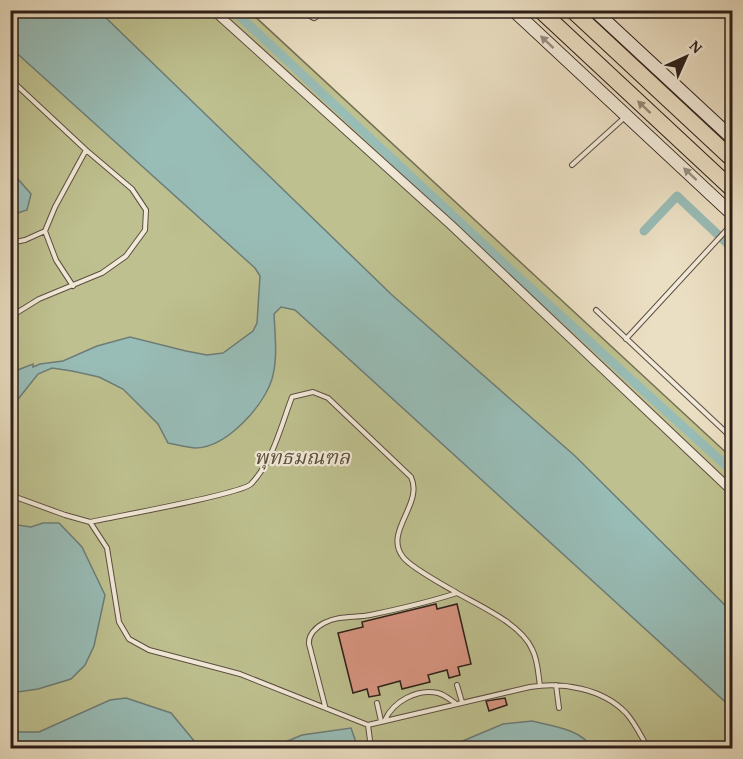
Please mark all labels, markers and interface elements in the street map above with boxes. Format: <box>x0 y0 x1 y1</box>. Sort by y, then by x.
north arrow <box>656 27 716 87</box>
text: N <box>684 34 709 59</box>
one-way arrow <box>540 35 554 49</box>
one-way arrow <box>637 100 651 114</box>
one-way arrow <box>682 167 697 181</box>
park label: พุทธมณฑล <box>254 442 351 471</box>

